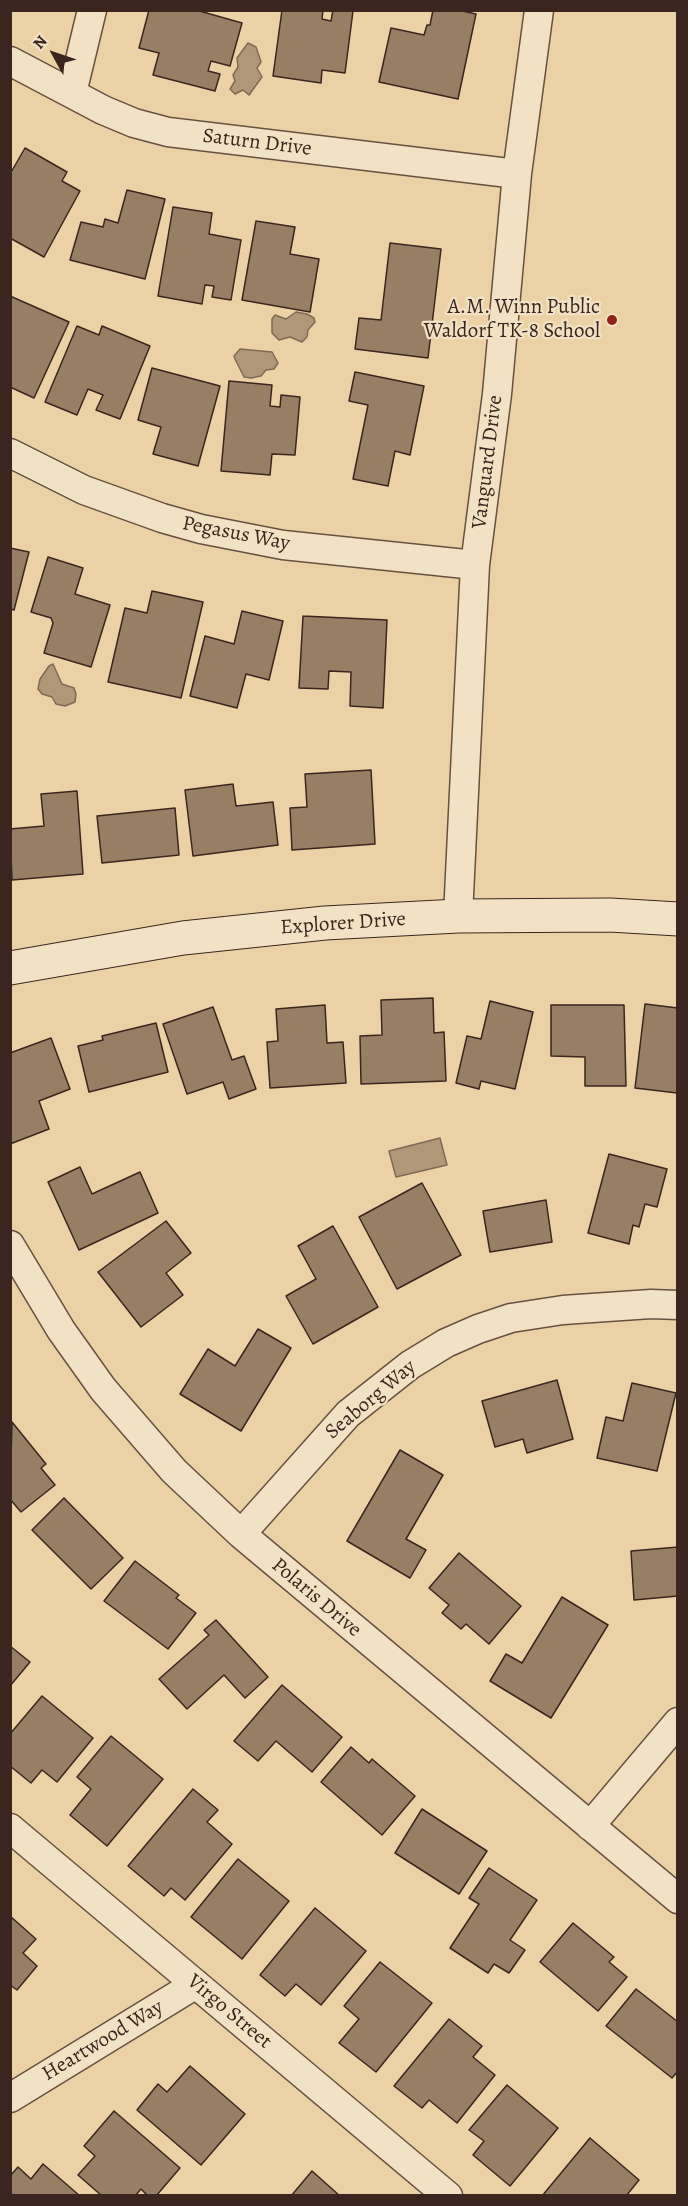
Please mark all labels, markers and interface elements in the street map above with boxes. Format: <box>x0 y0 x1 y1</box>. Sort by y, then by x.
north arrow <box>24 24 84 84</box>
text: N <box>28 31 52 54</box>
street label: Saturn Drive <box>201 124 313 162</box>
place label: A.M. Winn Public Waldorf TK-8 School <box>424 295 600 345</box>
marker: A.M. Winn Public Waldorf TK-8 School <box>605 313 619 327</box>
street label: Vanguard Drive <box>467 394 509 530</box>
street label: Pegasus Way <box>180 511 292 557</box>
street label: Explorer Drive <box>279 907 407 941</box>
street label: Seaborg Way <box>321 1355 421 1445</box>
street label: Polaris Drive <box>266 1553 366 1643</box>
street label: Virgo Street <box>182 1969 276 2055</box>
street label: Heartwood Way <box>38 1995 168 2087</box>

